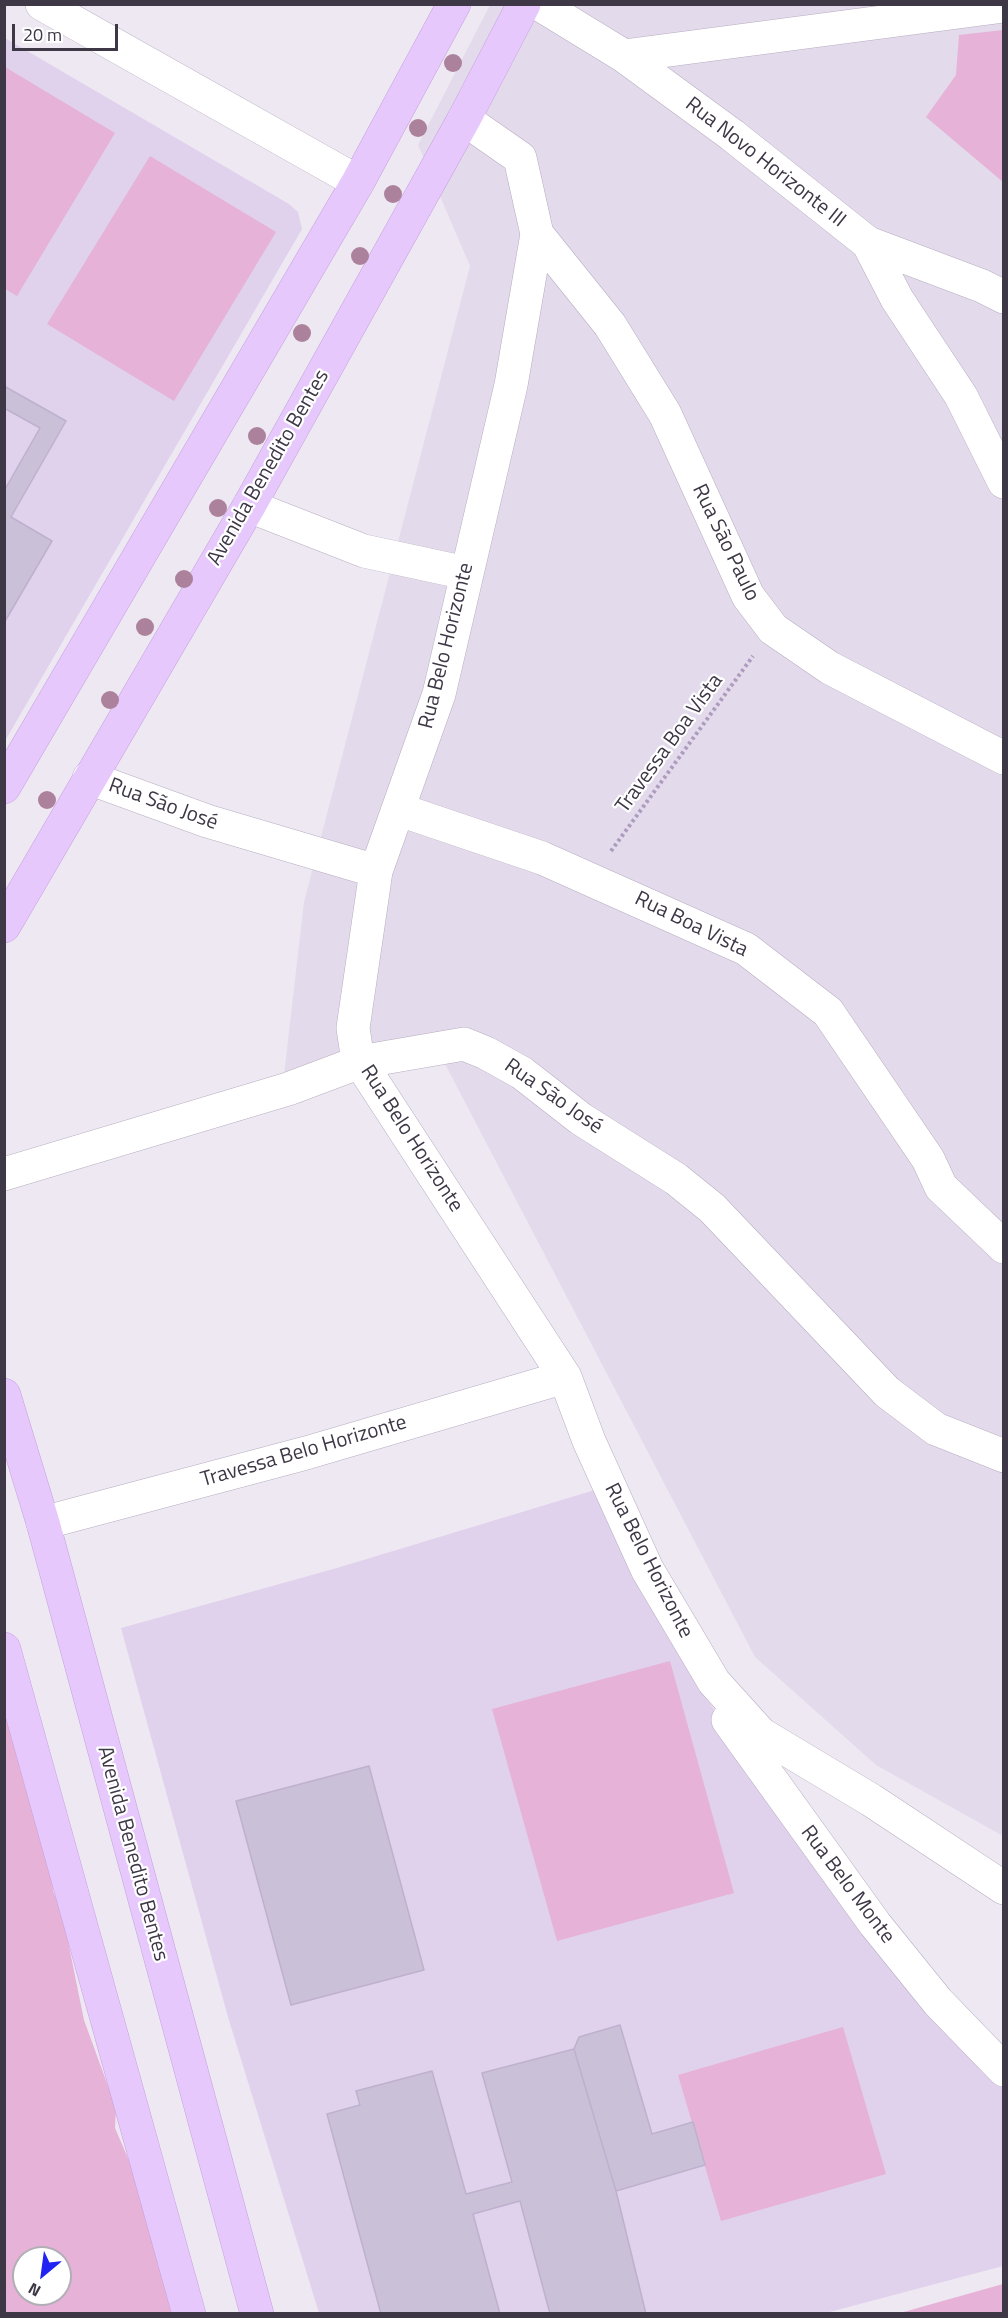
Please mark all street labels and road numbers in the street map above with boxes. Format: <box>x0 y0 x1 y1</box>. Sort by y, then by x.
street label: Rua Novo Horizonte III <box>680 93 850 233</box>
street label: Avenida Benedito Bentes <box>203 366 335 570</box>
street label: Rua São Paulo <box>686 481 764 605</box>
street label: Rua Belo Horizonte <box>414 560 480 732</box>
street label: Travessa Boa Vista <box>611 670 729 818</box>
street label: Rua São José <box>105 774 221 836</box>
street label: Rua Boa Vista <box>630 887 752 963</box>
street label: Rua São José <box>499 1054 607 1140</box>
street label: Rua Belo Horizonte <box>354 1061 468 1217</box>
street label: Travessa Belo Horizonte <box>198 1411 410 1493</box>
street label: Rua Belo Horizonte <box>598 1480 698 1642</box>
street label: Avenida Benedito Bentes <box>91 1744 173 1964</box>
street label: Rua Belo Monte <box>794 1821 900 1949</box>

